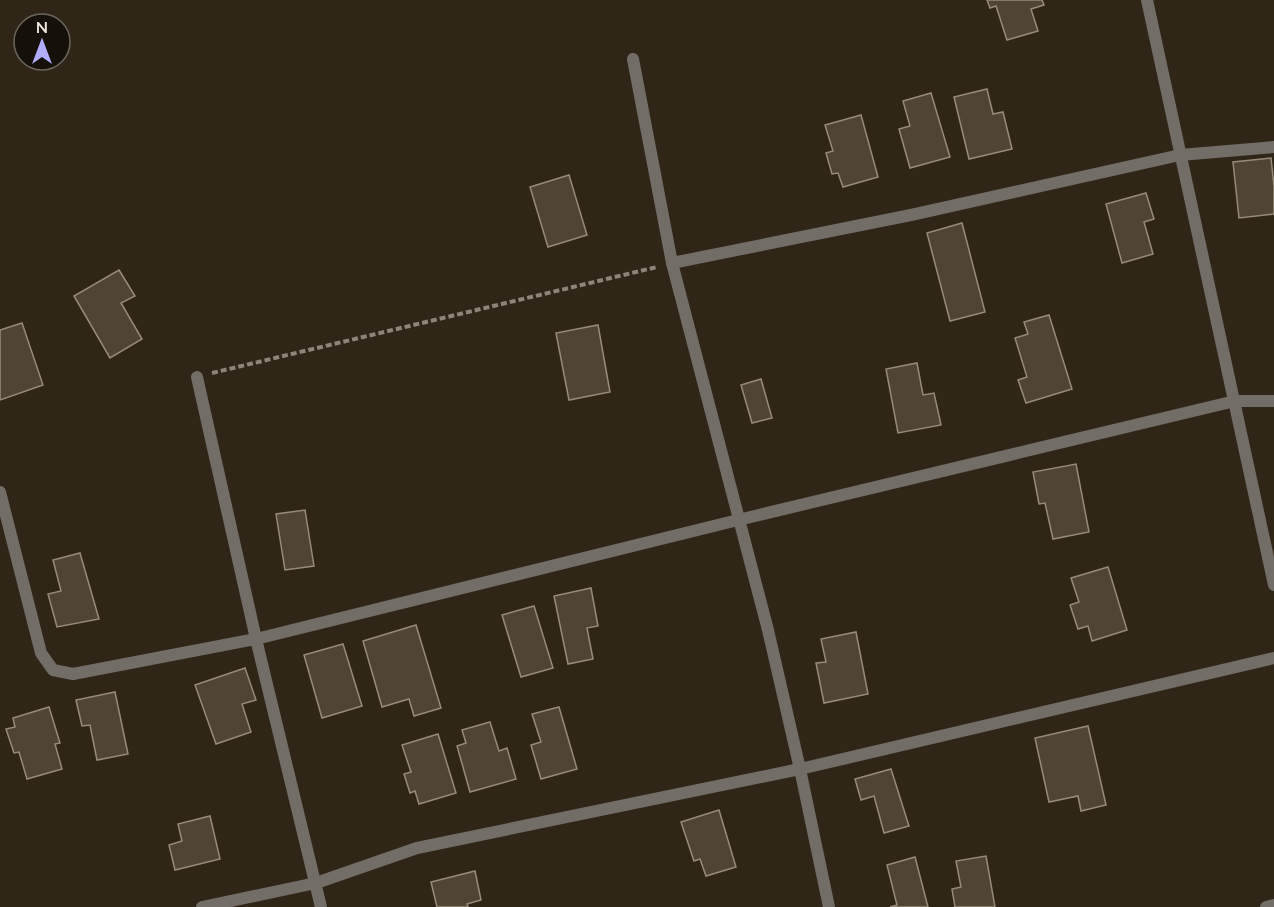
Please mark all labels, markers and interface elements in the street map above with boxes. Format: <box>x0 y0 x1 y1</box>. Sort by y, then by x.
north arrow <box>12 12 72 72</box>
text: N <box>36 17 48 36</box>

